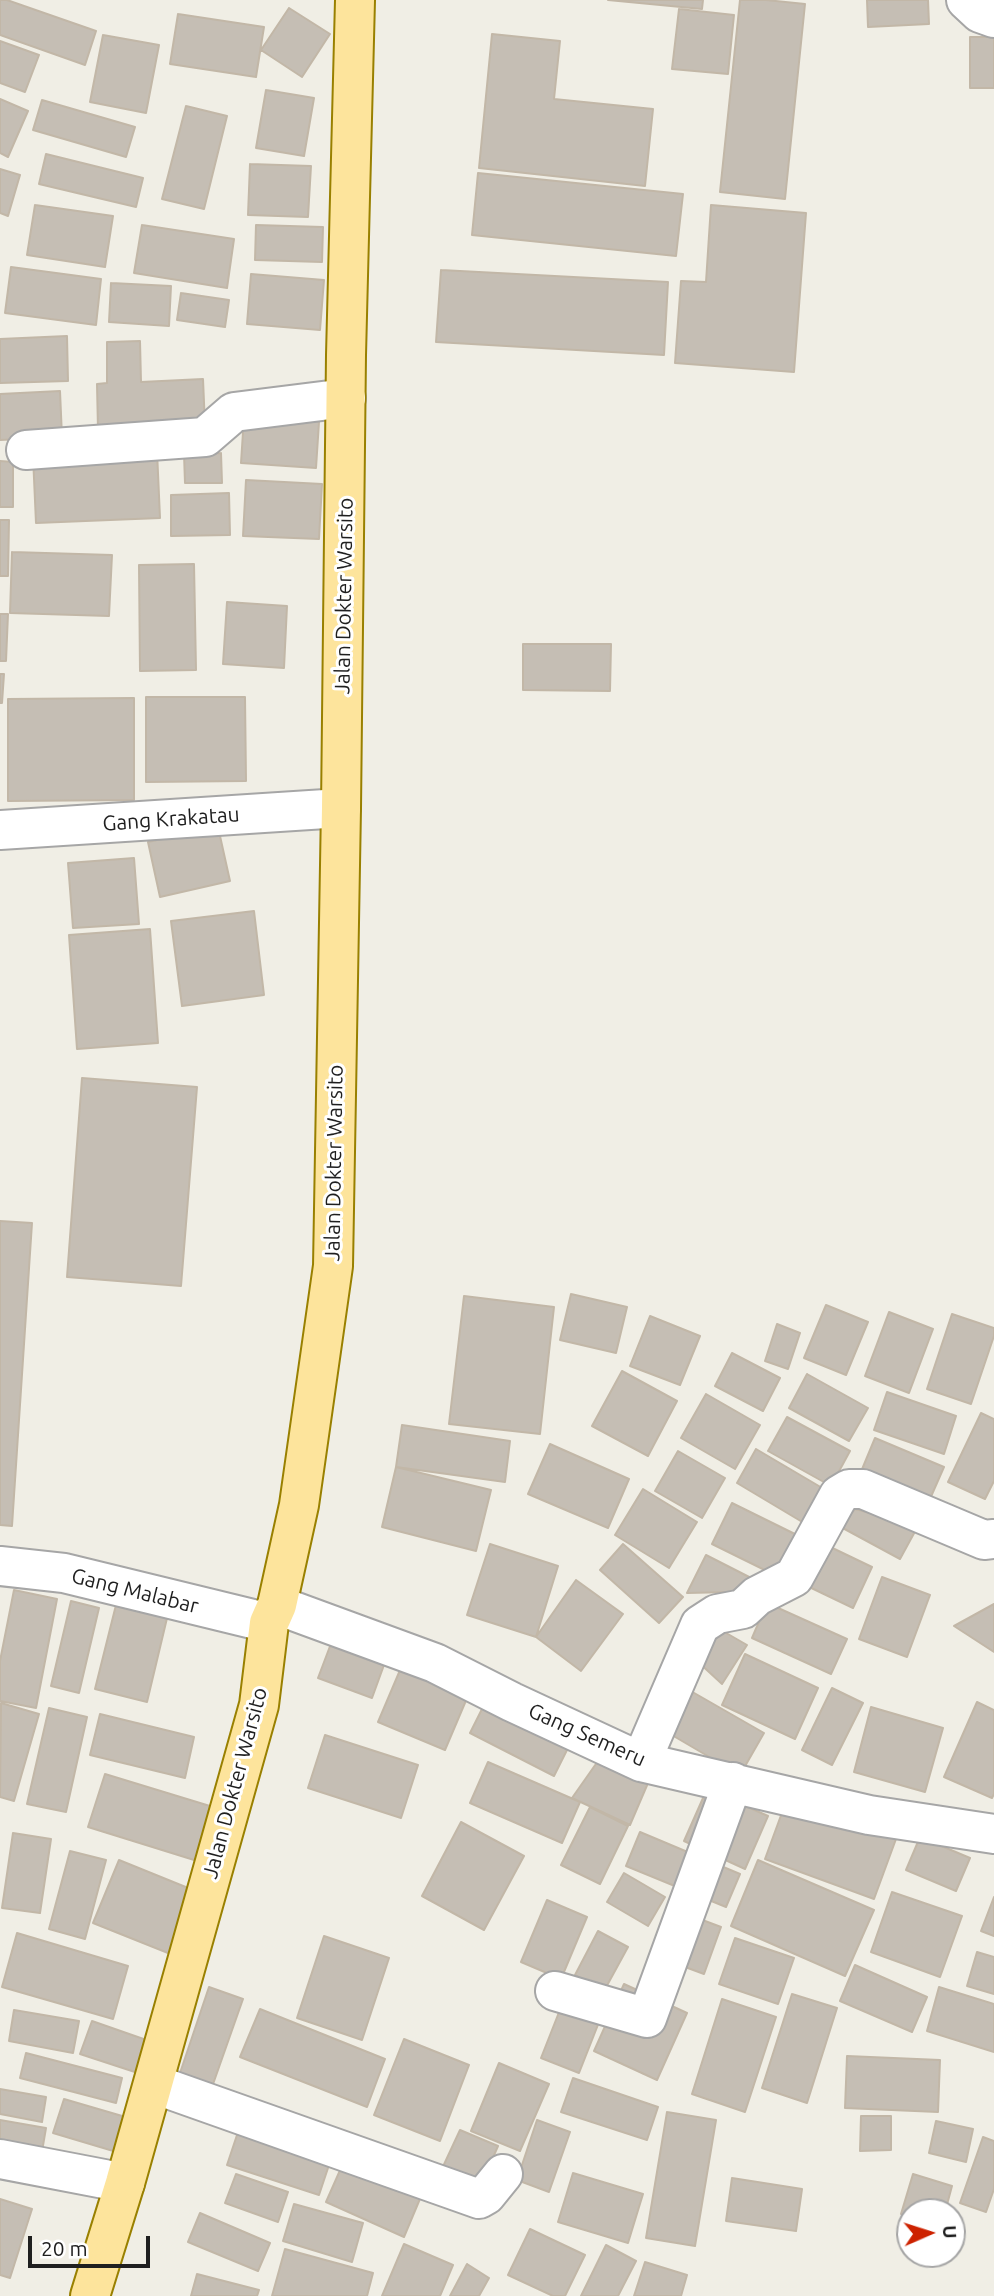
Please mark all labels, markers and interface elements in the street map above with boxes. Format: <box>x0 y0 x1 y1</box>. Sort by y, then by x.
street label: Jalan Dokter Warsito <box>330 497 358 695</box>
street label: Gang Krakatau <box>102 802 240 836</box>
street label: Jalan Dokter Warsito <box>320 1064 348 1262</box>
street label: Gang Malabar <box>69 1563 201 1619</box>
street label: Jalan Dokter Warsito <box>197 1685 273 1881</box>
street label: Gang Semeru <box>524 1698 650 1772</box>
north arrow <box>896 2198 966 2268</box>
scale bar <box>32 2222 154 2266</box>
text: U <box>939 2225 961 2239</box>
text: 20 m <box>41 2236 88 2260</box>

